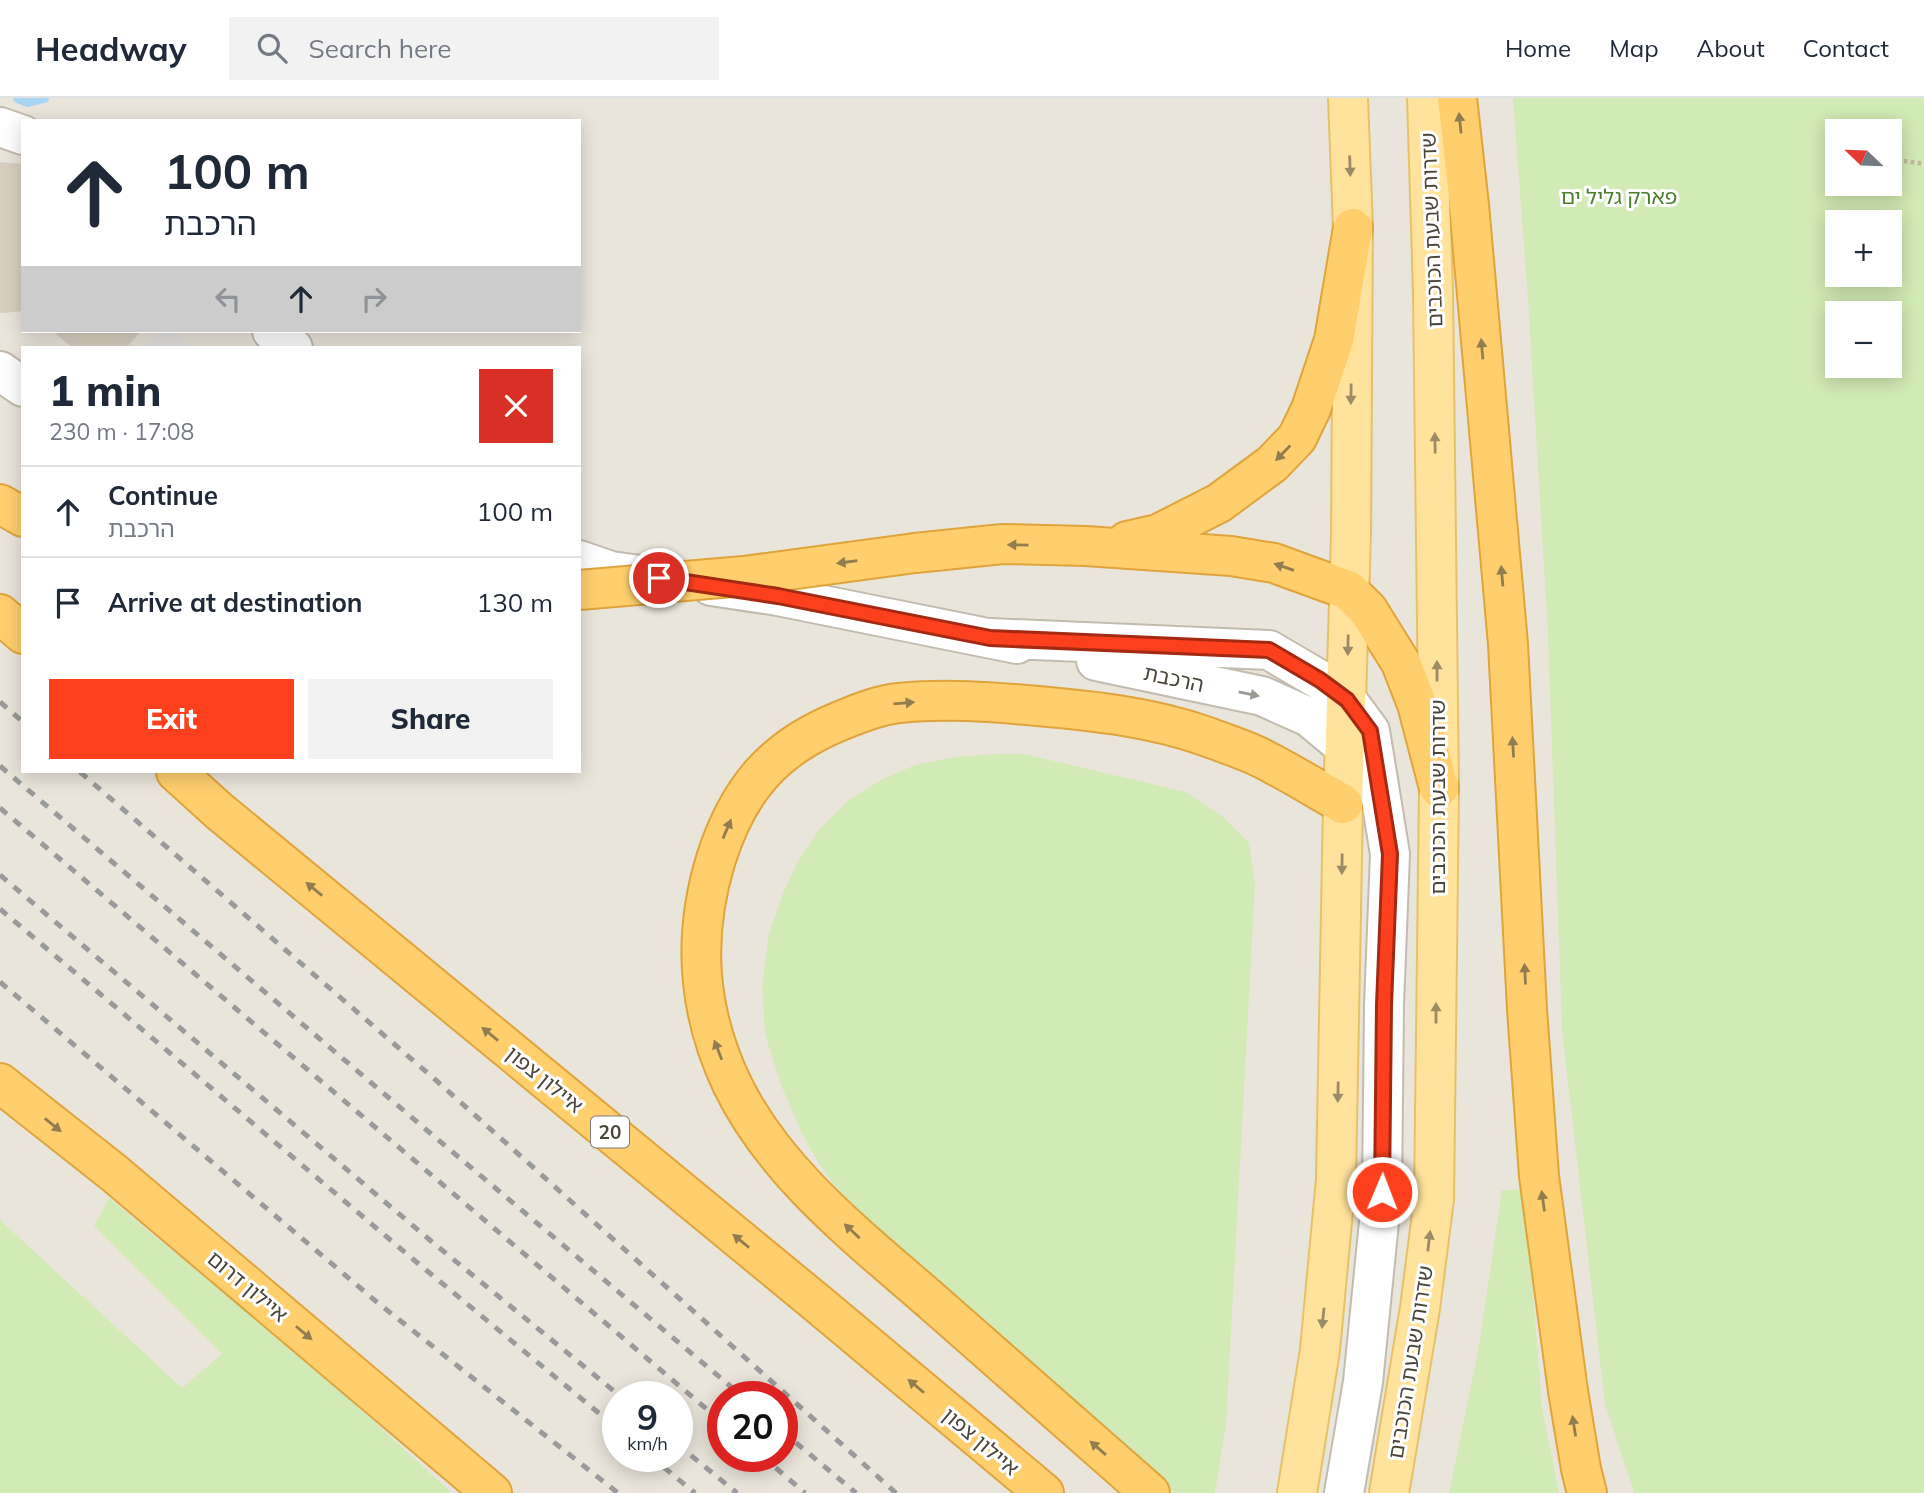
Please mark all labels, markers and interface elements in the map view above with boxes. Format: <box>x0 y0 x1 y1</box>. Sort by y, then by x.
search box <box>229 17 719 80</box>
text: Headway <box>35 28 187 69</box>
icon: search <box>253 29 291 67</box>
text: Search here <box>309 32 451 65</box>
text: Home <box>1505 33 1571 63</box>
text: Map <box>1609 33 1659 63</box>
text: About <box>1697 33 1765 63</box>
text: Contact <box>1803 33 1889 63</box>
one-way arrow <box>1454 112 1465 134</box>
north arrow <box>1825 119 1902 196</box>
map controls <box>1825 119 1902 378</box>
street label: שדרות שבעת הכוכבים <box>1415 132 1447 328</box>
text: 100 m <box>164 140 310 201</box>
icon: ahead <box>49 147 140 238</box>
one-way arrow <box>1345 155 1356 177</box>
park label: פארק גליל ים <box>1561 183 1677 209</box>
text: הרכבת <box>164 203 257 243</box>
button: + <box>1825 210 1902 287</box>
icon: left <box>209 280 247 318</box>
icon: ahead <box>282 280 320 318</box>
icon: right <box>355 280 393 318</box>
button: − <box>1825 301 1902 378</box>
one-way arrow <box>1476 338 1487 360</box>
text: 1 min <box>49 364 162 417</box>
button: close <box>479 369 553 443</box>
one-way arrow <box>1345 383 1357 405</box>
text: 230 m · 17:08 <box>49 417 194 446</box>
one-way arrow <box>1429 432 1441 454</box>
one-way arrow <box>1275 444 1291 461</box>
text: Continue <box>108 479 218 512</box>
icon: ahead <box>49 493 87 531</box>
text: 100 m <box>477 495 553 528</box>
text: הרכבת <box>108 514 175 543</box>
one-way arrow <box>1006 539 1028 551</box>
pin <box>629 548 689 608</box>
one-way arrow <box>836 557 858 568</box>
icon: arrive <box>640 559 678 597</box>
one-way arrow <box>1274 561 1295 572</box>
one-way arrow <box>1496 565 1507 587</box>
icon: arrive <box>49 584 87 622</box>
text: Arrive at destination <box>108 586 363 619</box>
text: 130 m <box>477 586 553 619</box>
one-way arrow <box>1342 635 1354 657</box>
street label: הרכבת <box>1141 659 1207 697</box>
one-way arrow <box>1431 660 1443 682</box>
button: Exit <box>49 679 294 759</box>
button: Share <box>308 679 553 759</box>
one-way arrow <box>1238 688 1260 699</box>
one-way arrow <box>893 697 915 708</box>
street label: שדרות שבעת הכוכבים <box>1424 699 1450 895</box>
one-way arrow <box>1508 736 1519 758</box>
one-way arrow <box>722 818 733 839</box>
one-way arrow <box>1336 853 1348 875</box>
one-way arrow <box>306 882 324 897</box>
one-way arrow <box>1519 963 1530 985</box>
one-way arrow <box>1430 1002 1442 1024</box>
one-way arrow <box>481 1026 499 1042</box>
one-way arrow <box>712 1039 723 1060</box>
street label: איילון צפון <box>501 1040 589 1118</box>
one-way arrow <box>1332 1081 1344 1103</box>
road number: 20 <box>591 1116 629 1148</box>
one-way arrow <box>45 1117 62 1132</box>
position arrow <box>1345 1155 1419 1229</box>
one-way arrow <box>1537 1190 1548 1212</box>
one-way arrow <box>844 1223 861 1239</box>
one-way arrow <box>1424 1229 1435 1251</box>
one-way arrow <box>733 1234 750 1249</box>
street label: איילון דרום <box>202 1245 294 1327</box>
street label: שדרות שבעת הכוכבים <box>1382 1263 1438 1461</box>
one-way arrow <box>1317 1308 1328 1330</box>
one-way arrow <box>295 1325 312 1340</box>
one-way arrow <box>908 1379 925 1394</box>
speed limit sign: 20 <box>707 1381 798 1472</box>
text: 9 <box>637 1395 658 1439</box>
street label: איילון צפון <box>937 1402 1025 1480</box>
one-way arrow <box>1568 1415 1579 1437</box>
text: km/h <box>627 1432 668 1455</box>
one-way arrow <box>1090 1441 1107 1456</box>

